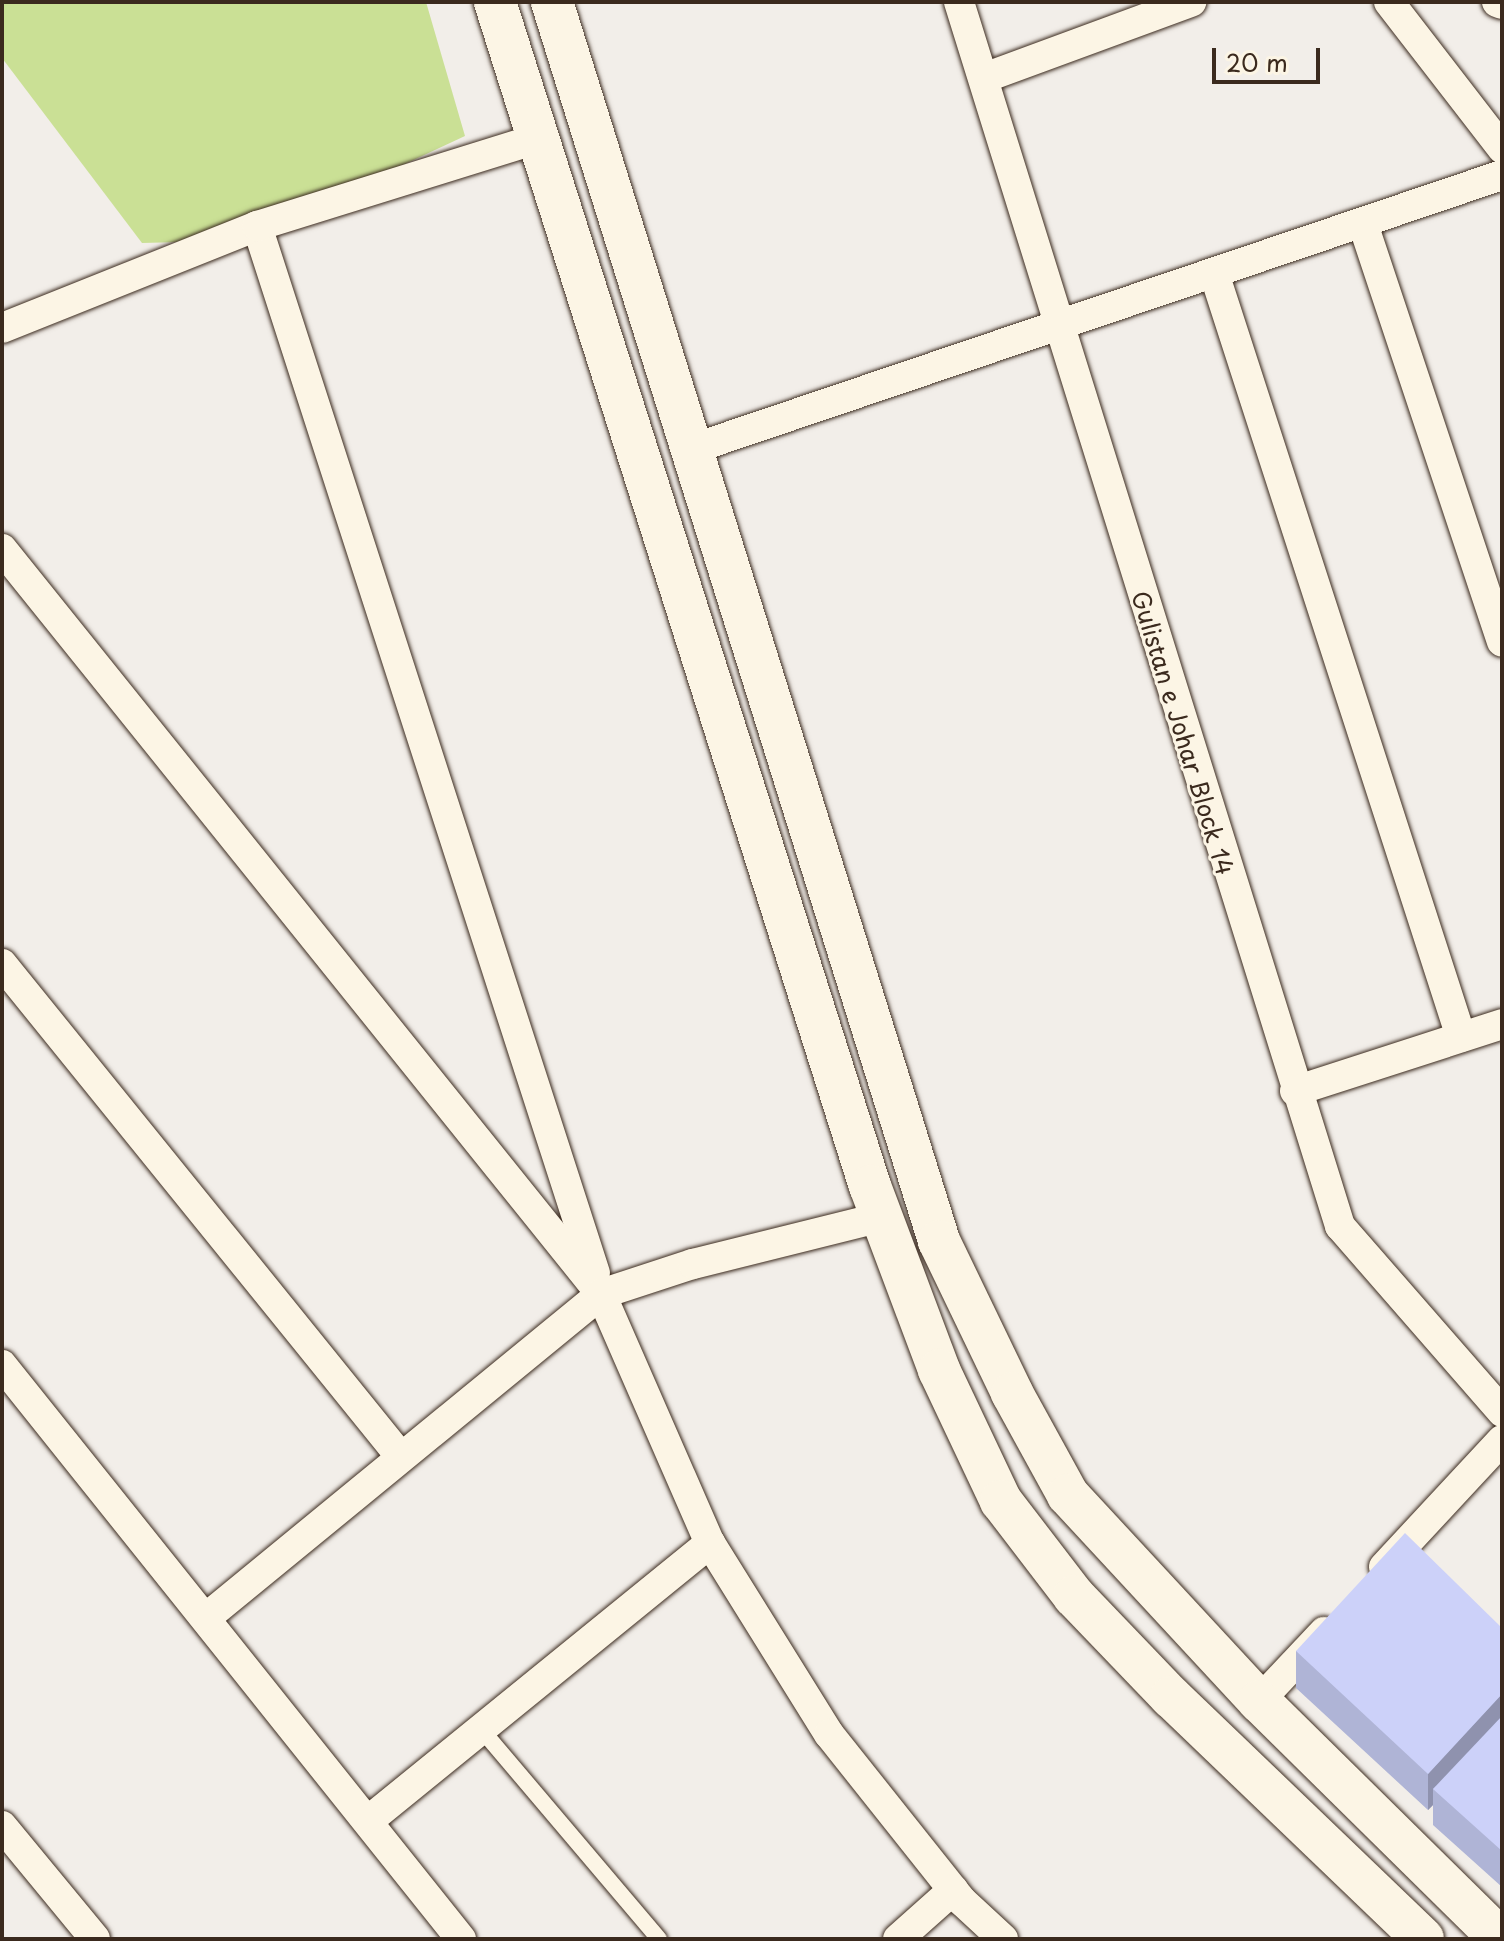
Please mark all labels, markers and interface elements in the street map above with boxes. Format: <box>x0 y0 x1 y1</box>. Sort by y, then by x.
scale bar <box>1216 32 1324 82</box>
text: 20 m <box>1226 44 1288 80</box>
street label: Gulistan e Johar Block 14 <box>1126 587 1240 879</box>

